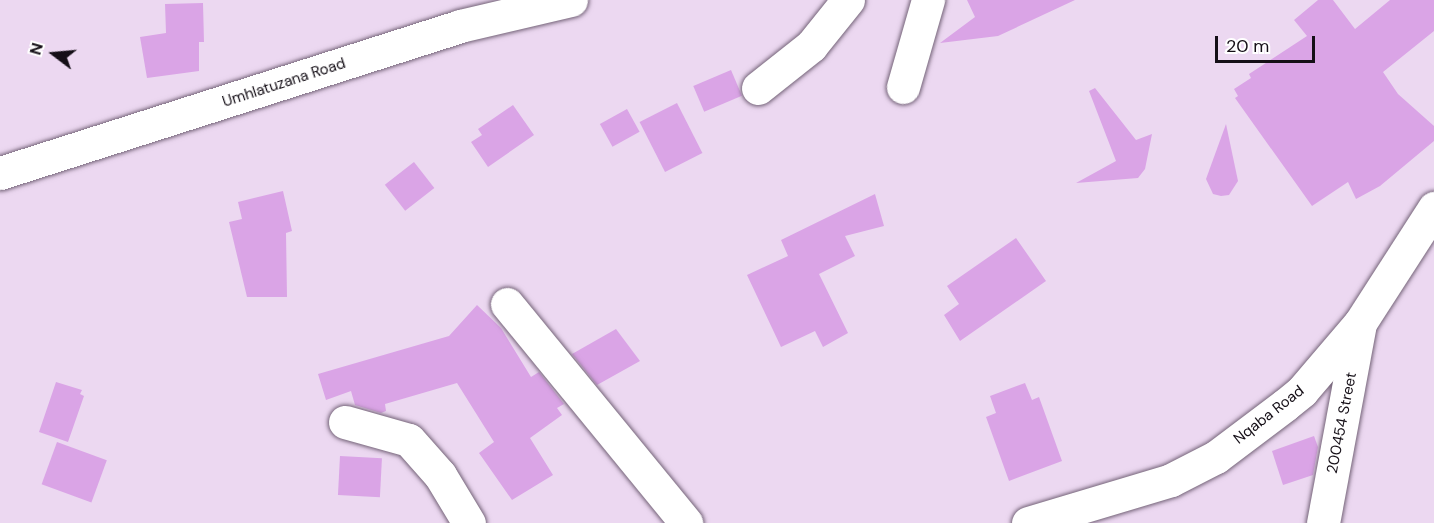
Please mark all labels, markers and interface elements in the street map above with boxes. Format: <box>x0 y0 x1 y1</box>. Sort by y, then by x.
north arrow <box>24 24 84 84</box>
scale bar <box>1218 24 1318 62</box>
text: 20 m <box>1226 34 1269 58</box>
text: N <box>25 40 48 57</box>
street label: Umhlatuzana Road <box>220 55 348 111</box>
street label: 200454 Street <box>1323 371 1361 475</box>
street label: Nqaba Road <box>1230 382 1308 448</box>

